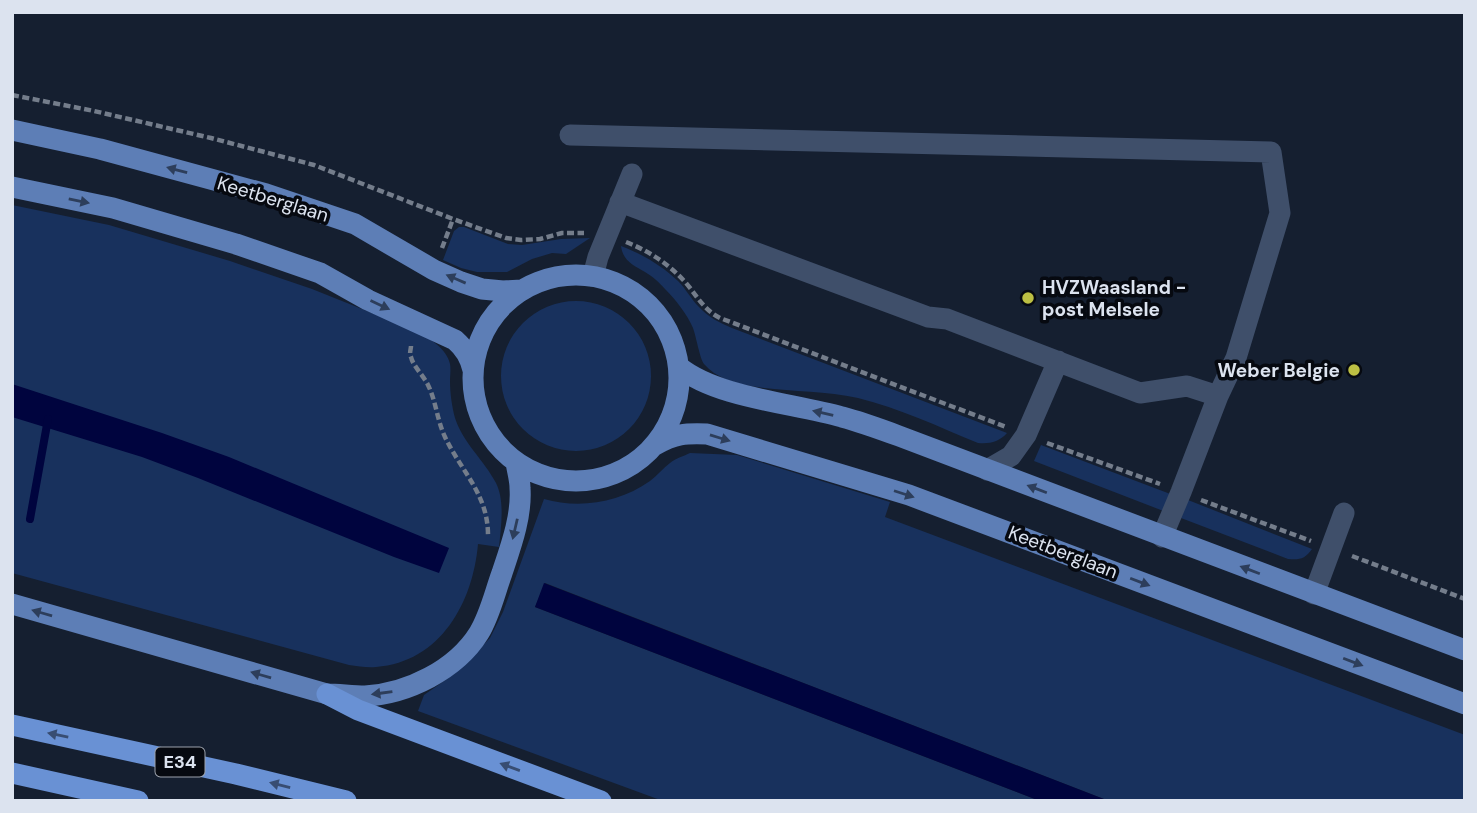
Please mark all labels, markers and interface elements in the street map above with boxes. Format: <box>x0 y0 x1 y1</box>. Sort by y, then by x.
one-way arrow <box>166 164 188 175</box>
street label: Keetberglaan <box>214 170 332 228</box>
one-way arrow <box>68 195 90 206</box>
one-way arrow <box>445 274 466 285</box>
place label: HVZWaasland - post Melsele <box>1042 275 1186 322</box>
marker: HVZWaasland - post Melsele <box>1020 290 1036 306</box>
one-way arrow <box>369 300 390 311</box>
place label: Weber Belgie <box>1218 358 1340 383</box>
marker: Weber Belgie <box>1346 362 1362 378</box>
one-way arrow <box>812 407 834 418</box>
one-way arrow <box>709 434 730 444</box>
one-way arrow <box>1027 484 1048 495</box>
one-way arrow <box>894 489 915 499</box>
one-way arrow <box>509 518 520 540</box>
street label: Keetberglaan <box>1005 520 1121 584</box>
one-way arrow <box>1239 564 1260 575</box>
one-way arrow <box>1130 576 1151 587</box>
one-way arrow <box>32 607 53 617</box>
one-way arrow <box>1343 656 1364 667</box>
one-way arrow <box>250 669 272 680</box>
one-way arrow <box>371 688 393 699</box>
one-way arrow <box>47 730 69 741</box>
road number: E34 <box>156 748 204 776</box>
one-way arrow <box>500 761 521 772</box>
one-way arrow <box>269 779 291 790</box>

